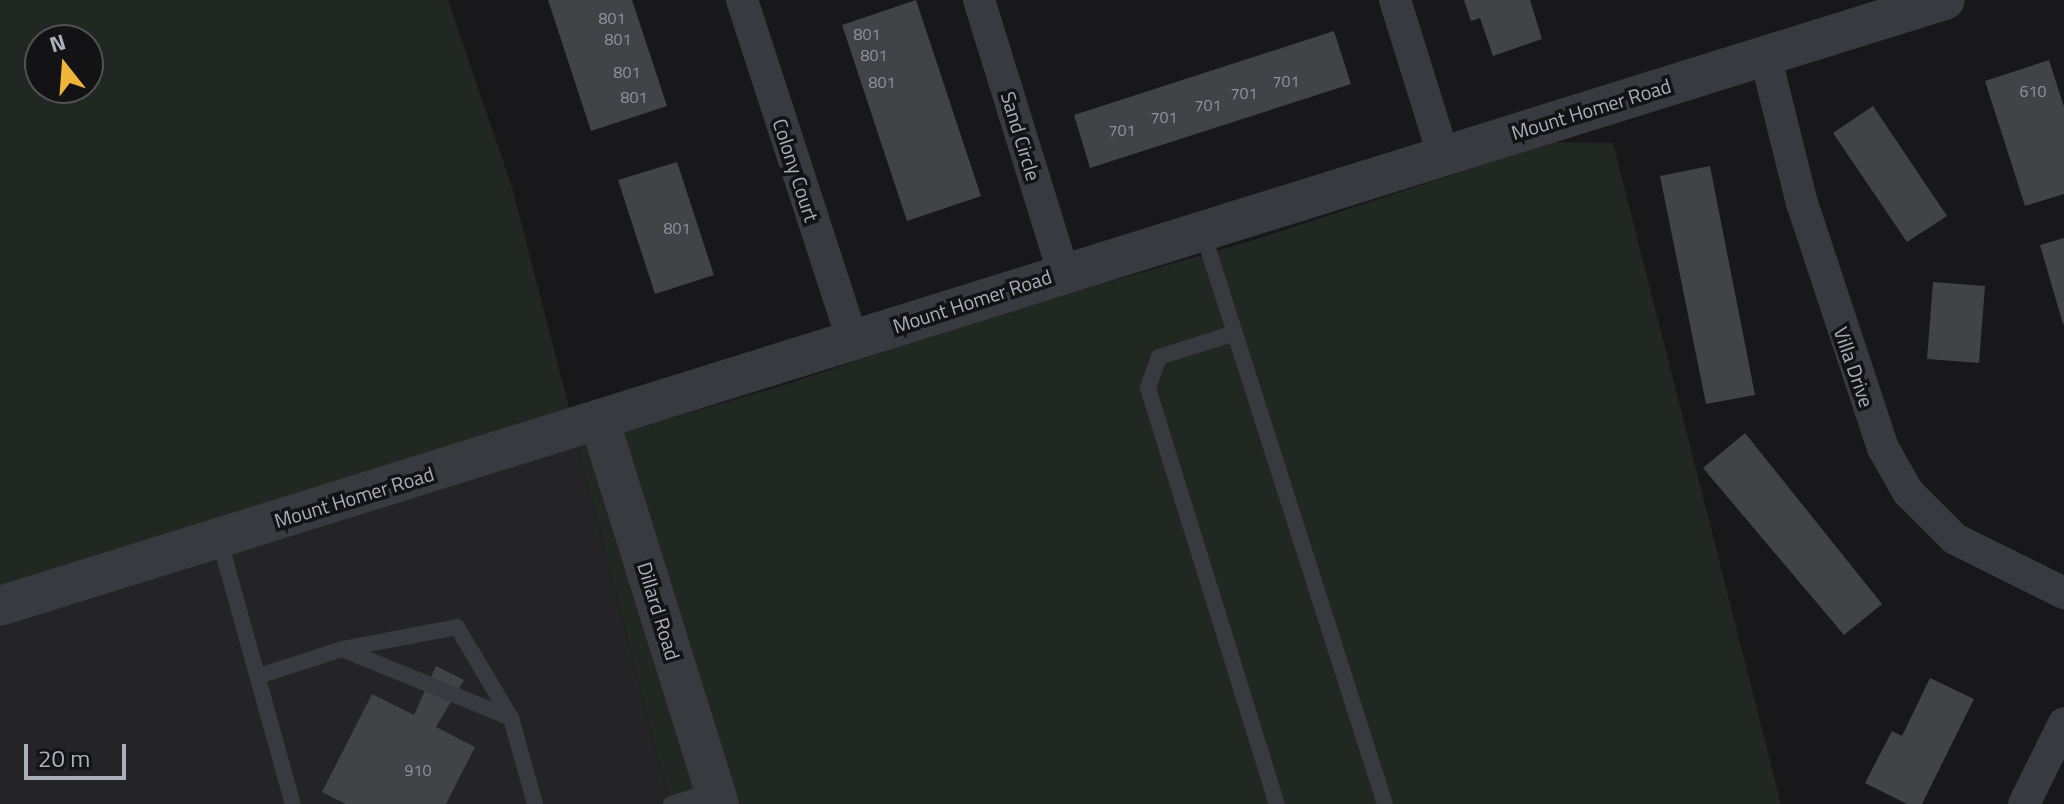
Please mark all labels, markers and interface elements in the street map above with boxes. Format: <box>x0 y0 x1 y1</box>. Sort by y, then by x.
house number: 801 <box>599 8 625 28</box>
north arrow <box>24 24 104 104</box>
text: N <box>45 24 70 61</box>
house number: 801 <box>854 24 880 44</box>
house number: 801 <box>605 29 631 49</box>
house number: 801 <box>861 45 887 65</box>
house number: 801 <box>614 62 640 82</box>
house number: 701 <box>1273 71 1299 91</box>
house number: 801 <box>869 72 895 92</box>
street label: Mount Homer Road <box>1508 73 1674 145</box>
house number: 610 <box>2020 81 2046 101</box>
house number: 701 <box>1231 83 1257 103</box>
house number: 801 <box>621 87 647 107</box>
street label: Sand Circle <box>996 89 1046 183</box>
house number: 701 <box>1195 95 1221 115</box>
house number: 701 <box>1151 107 1177 127</box>
street label: Colony Court <box>768 115 824 225</box>
house number: 701 <box>1109 120 1135 140</box>
house number: 801 <box>664 218 690 238</box>
street label: Mount Homer Road <box>890 264 1054 338</box>
street label: Villa Drive <box>1829 324 1879 410</box>
street label: Mount Homer Road <box>271 461 437 533</box>
street label: Dillard Road <box>633 559 685 663</box>
scale bar <box>28 728 130 778</box>
text: 20 m <box>38 740 90 776</box>
house number: 910 <box>405 760 431 780</box>

